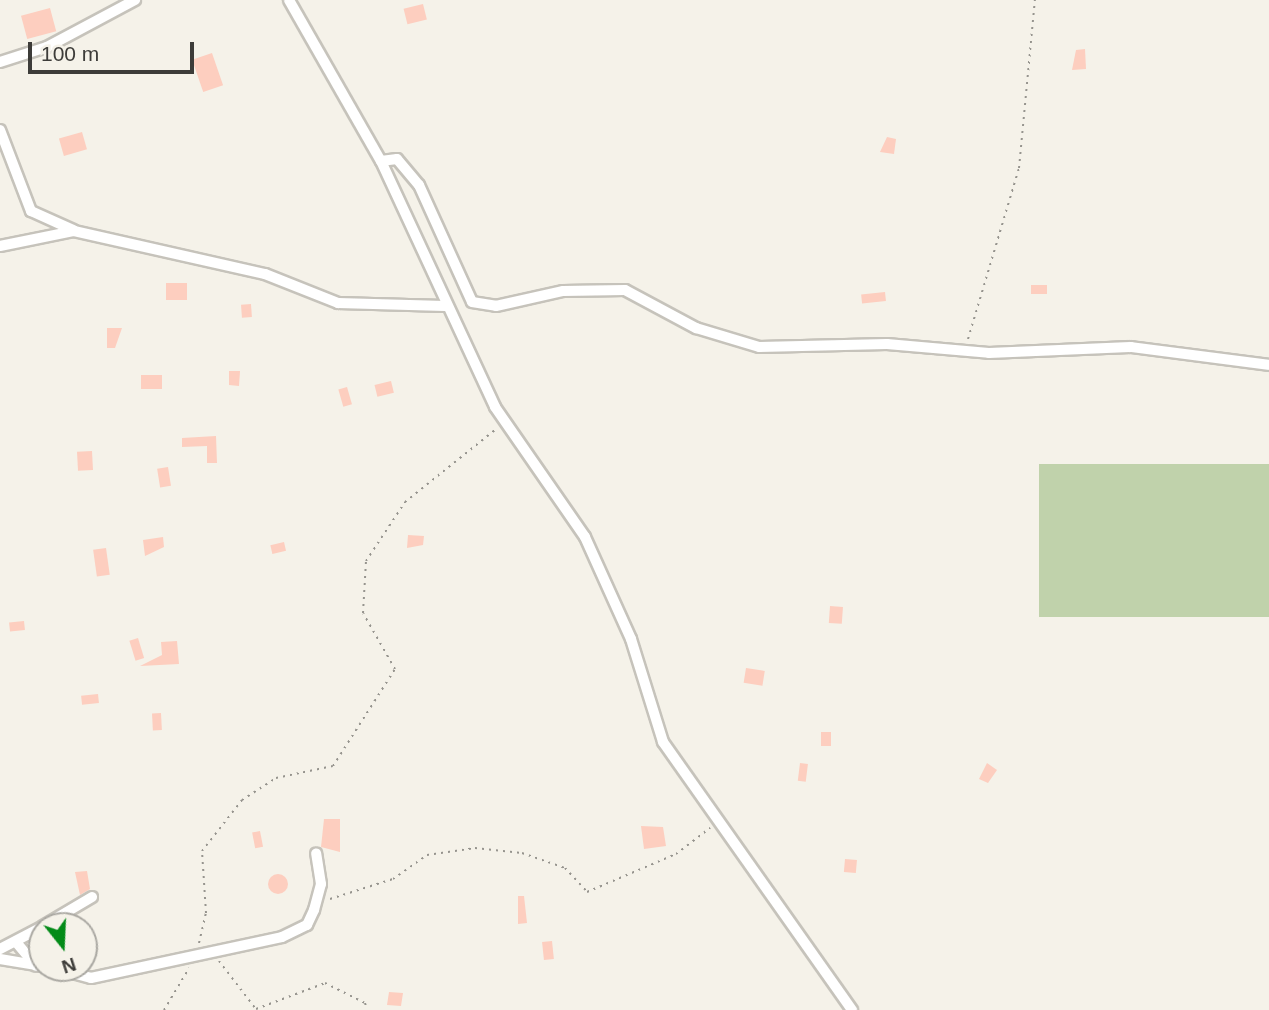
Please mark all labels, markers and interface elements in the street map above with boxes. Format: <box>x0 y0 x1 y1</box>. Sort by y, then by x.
scale bar <box>32 28 198 72</box>
text: 100 m <box>41 42 99 65</box>
north arrow <box>28 912 98 982</box>
text: N <box>59 953 79 978</box>

